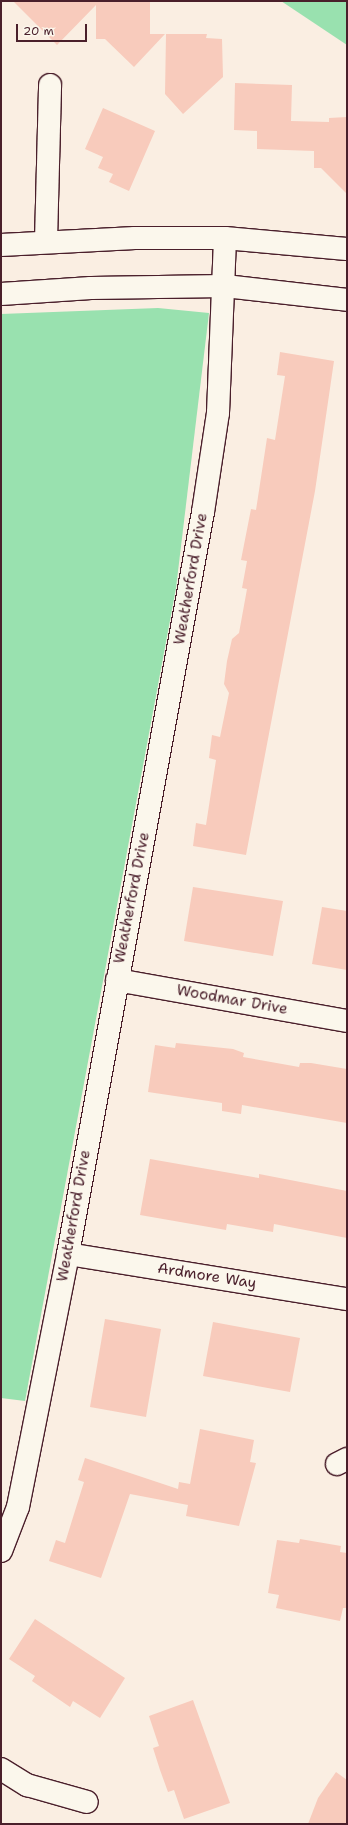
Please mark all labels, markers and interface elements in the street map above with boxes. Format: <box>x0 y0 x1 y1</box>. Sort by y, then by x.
scale bar <box>18 16 89 42</box>
text: 20 m <box>23 23 54 39</box>
street label: Weatherford Drive <box>171 512 211 646</box>
street label: Weatherford Drive <box>110 831 154 965</box>
street label: Woodmar Drive <box>175 981 289 1019</box>
street label: Weatherford Drive <box>54 1149 94 1283</box>
street label: Ardmore Way <box>156 1259 258 1293</box>

